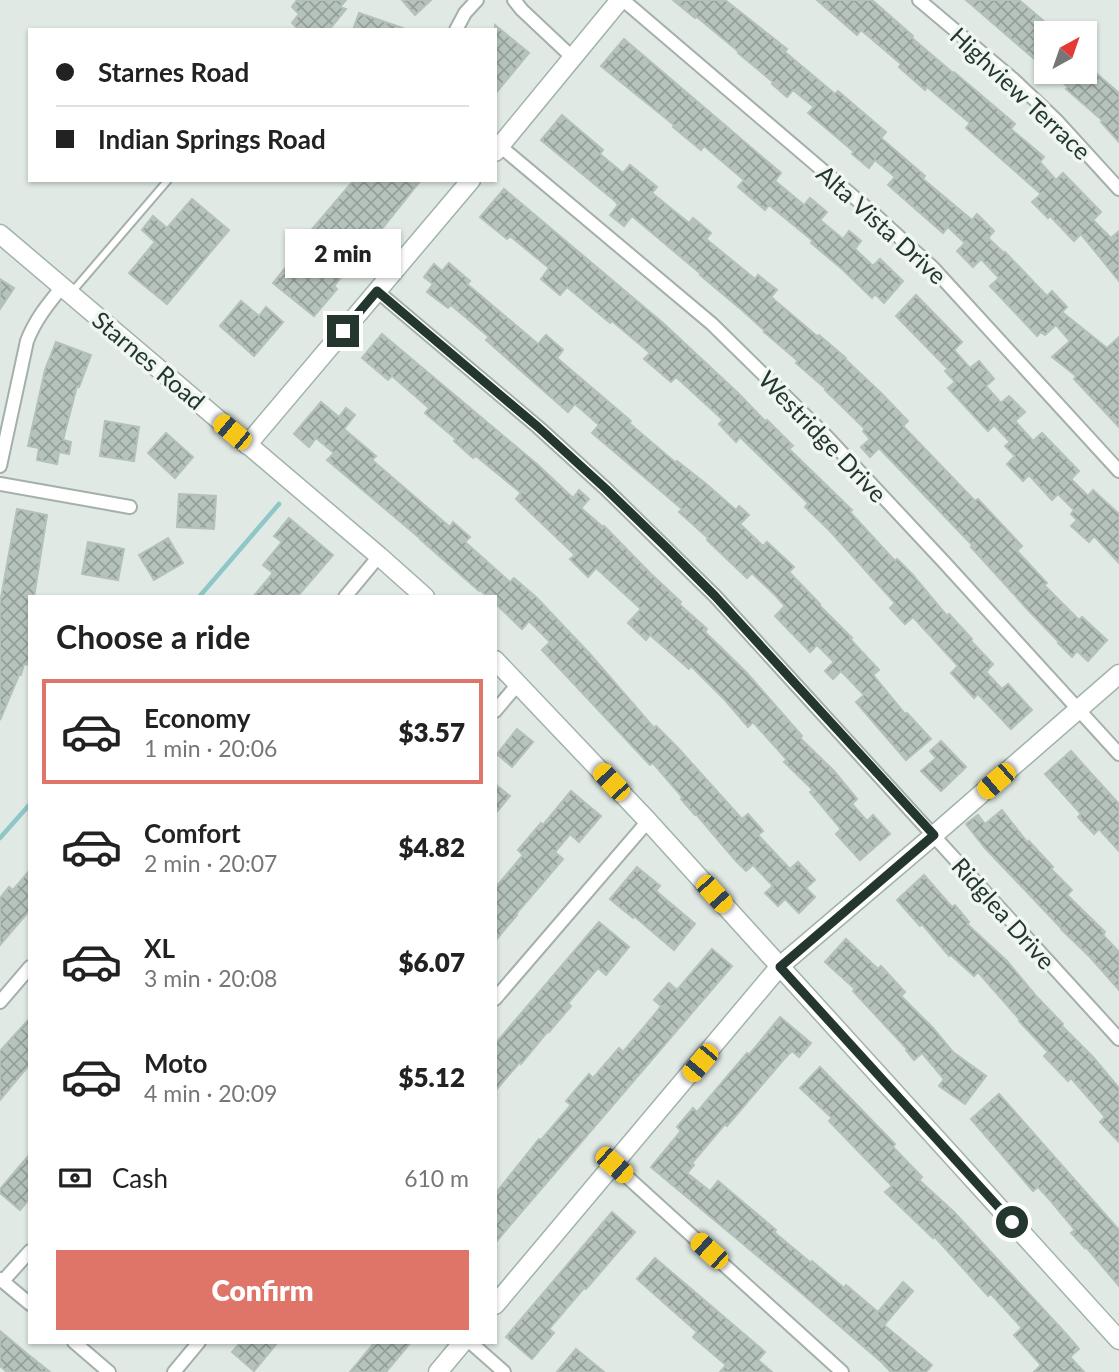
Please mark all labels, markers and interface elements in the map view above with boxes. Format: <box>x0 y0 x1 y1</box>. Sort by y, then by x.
street label: Highview Terrace <box>945 21 1097 165</box>
north arrow <box>1034 21 1097 84</box>
map controls <box>1034 21 1097 84</box>
text: Starnes Road <box>98 56 249 88</box>
text: Indian Springs Road <box>98 123 326 155</box>
street label: Alta Vista Drive <box>811 158 953 290</box>
callout: 2 min <box>285 230 401 278</box>
text: 2 min <box>314 239 372 267</box>
street label: Starnes Road <box>87 305 211 415</box>
route end <box>327 315 359 347</box>
street label: Westridge Drive <box>753 364 893 508</box>
car <box>210 410 255 454</box>
text: Choose a ride <box>56 617 250 656</box>
icon: car <box>60 700 123 763</box>
text: Economy <box>144 702 250 734</box>
text: $3.57 <box>398 716 465 748</box>
text: 1 min · 20:06 <box>144 734 277 762</box>
car <box>589 759 634 805</box>
car <box>974 759 1019 803</box>
icon: car <box>60 815 123 878</box>
text: Comfort <box>144 817 241 849</box>
text: $4.82 <box>398 831 465 863</box>
text: 2 min · 20:07 <box>144 849 277 877</box>
street label: Ridglea Drive <box>946 851 1062 975</box>
car <box>693 871 736 917</box>
icon: car <box>60 930 123 993</box>
text: XL <box>144 932 175 964</box>
text: $6.07 <box>398 946 465 978</box>
text: 3 min · 20:08 <box>144 964 277 992</box>
car <box>679 1040 722 1086</box>
icon: car <box>60 1045 123 1108</box>
text: Moto <box>144 1047 207 1079</box>
text: $5.12 <box>398 1061 465 1093</box>
text: 4 min · 20:09 <box>144 1079 277 1107</box>
car <box>592 1143 637 1187</box>
icon: cash <box>56 1159 94 1197</box>
text: Cash <box>112 1162 168 1194</box>
text: 610 m <box>404 1164 469 1192</box>
route start <box>996 1206 1028 1238</box>
car <box>687 1229 732 1273</box>
button: Confirm <box>56 1250 469 1330</box>

